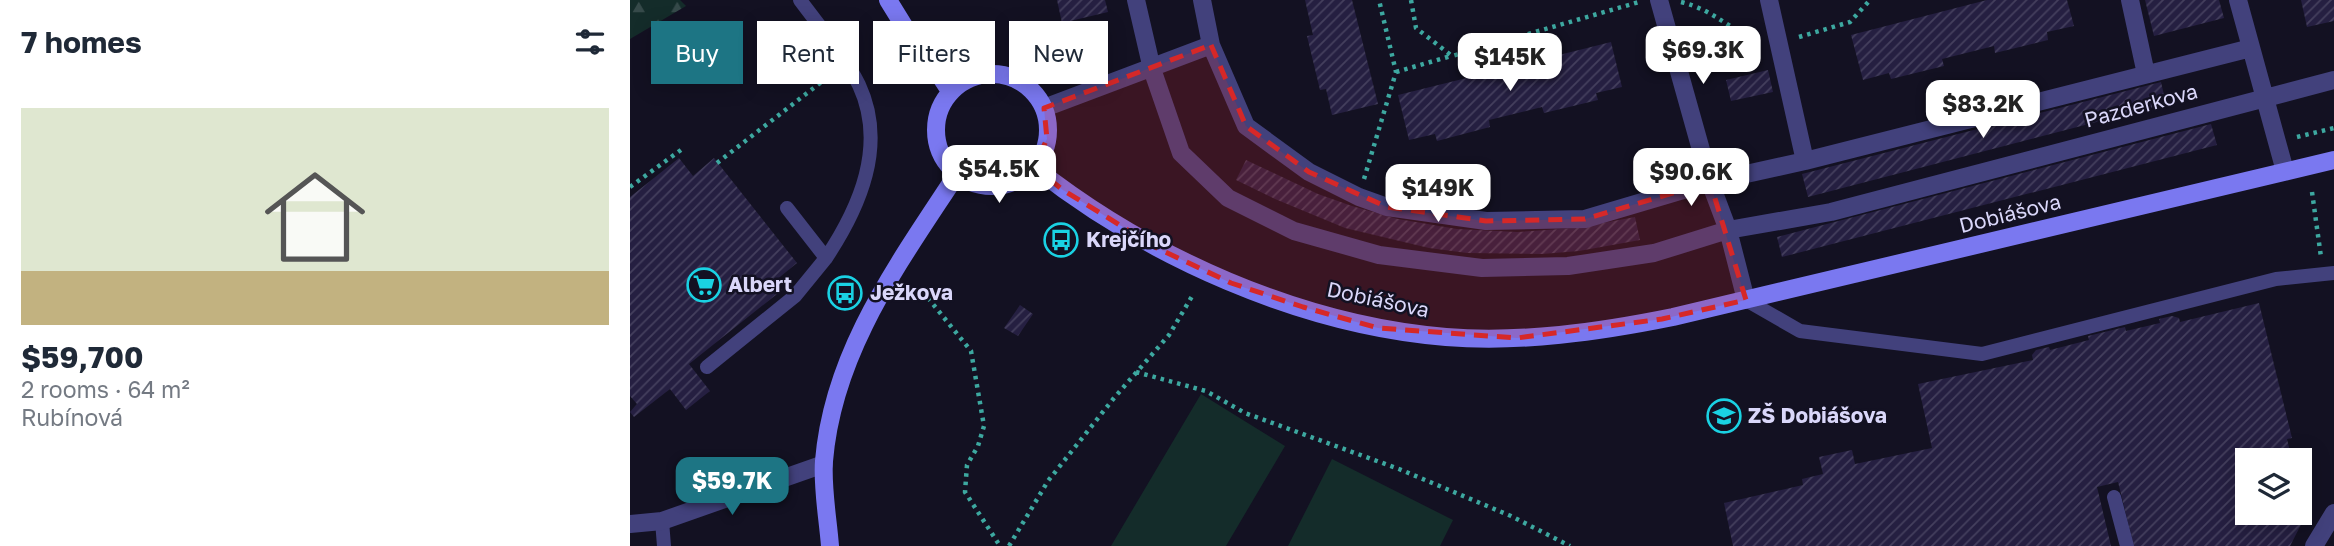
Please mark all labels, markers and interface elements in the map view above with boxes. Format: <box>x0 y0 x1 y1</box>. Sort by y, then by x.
chip: Buy <box>651 21 743 84</box>
chip: Rent <box>757 21 859 84</box>
chip: Filters <box>873 21 995 84</box>
chip: New <box>1009 21 1108 84</box>
icon: filters <box>571 23 609 61</box>
text: 7 homes <box>21 24 142 60</box>
pin: $69.3K <box>1646 27 1760 86</box>
pin: $145K <box>1461 34 1559 93</box>
text: $69.3K <box>1662 35 1744 63</box>
text: $145K <box>1474 42 1546 70</box>
street label: Pazderkova <box>2081 77 2200 133</box>
pin: $83.2K <box>1926 80 2040 140</box>
text: $83.2K <box>1942 89 2024 117</box>
pin: $54.5K <box>942 146 1056 205</box>
pin: $90.6K <box>1634 148 1748 208</box>
icon: home <box>252 154 378 280</box>
text: $54.5K <box>958 154 1040 182</box>
text: $90.6K <box>1649 157 1733 185</box>
pin: $149K <box>1389 164 1487 224</box>
text: $149K <box>1402 173 1474 201</box>
street label: Dobiášova <box>1956 188 2063 238</box>
bus stop icon: Krejčího <box>1042 221 1080 259</box>
place label: Krejčího <box>1086 226 1171 252</box>
supermarket icon: Albert <box>685 266 723 304</box>
place label: Albert <box>728 271 792 297</box>
bus stop icon: Ježkova <box>826 274 864 312</box>
street label: Dobiášova <box>1325 275 1432 323</box>
place label: Ježkova <box>870 279 953 305</box>
text: $59,700 <box>21 339 143 375</box>
text: 2 rooms · 64 m² <box>21 375 190 403</box>
school or university icon: ZŠ Dobiášova <box>1705 397 1743 435</box>
place label: ZŠ Dobiášova <box>1748 402 1887 428</box>
text: Rubínová <box>21 403 123 431</box>
map controls <box>2235 448 2312 525</box>
button: layers <box>2235 448 2312 525</box>
pin: $59.7K <box>675 458 789 517</box>
text: $59.7K <box>692 466 772 494</box>

